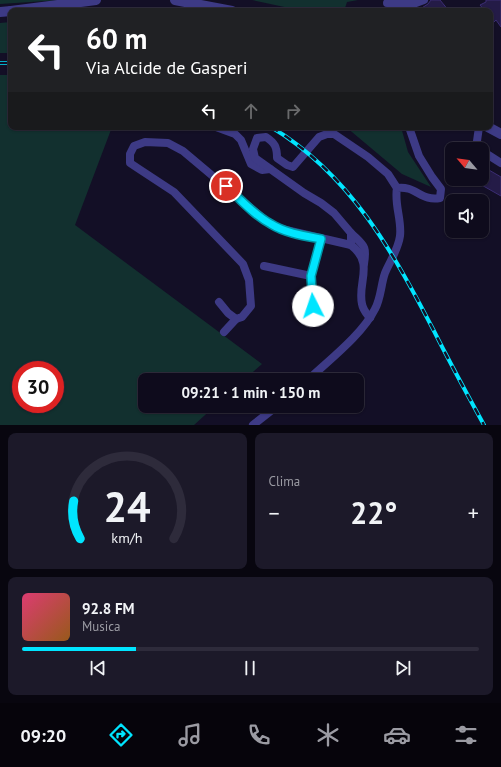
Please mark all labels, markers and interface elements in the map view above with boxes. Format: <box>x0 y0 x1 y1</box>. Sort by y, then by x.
text: 60 m <box>86 20 147 57</box>
icon: left <box>20 24 72 76</box>
text: Via Alcide de Gasperi <box>86 56 248 79</box>
icon: left <box>198 100 220 122</box>
icon: ahead <box>240 100 262 122</box>
icon: right <box>282 100 304 122</box>
north arrow <box>445 142 489 186</box>
map controls <box>445 142 489 238</box>
pin <box>209 169 243 203</box>
icon: arrive <box>215 175 237 197</box>
button: sound <box>445 194 489 238</box>
position arrow <box>292 285 334 327</box>
speed limit sign: 30 <box>12 361 64 413</box>
text: 09:21 · 1 min · 150 m <box>182 383 320 402</box>
text: Clima <box>269 473 300 490</box>
text: 24 <box>104 480 151 533</box>
text: 22° <box>350 493 397 532</box>
text: − <box>269 499 280 527</box>
text: + <box>468 499 479 527</box>
text: km/h <box>112 528 143 547</box>
text: 92.8 FM <box>82 599 135 618</box>
text: Musica <box>82 618 121 635</box>
icon: previous <box>87 657 109 679</box>
icon: pause <box>239 657 261 679</box>
icon: next <box>392 657 414 679</box>
icon: directions <box>107 721 135 749</box>
icon: music <box>176 721 204 749</box>
icon: phone <box>245 721 273 749</box>
icon: climate <box>314 721 342 749</box>
icon: car <box>383 721 411 749</box>
icon: filters <box>452 721 480 749</box>
text: 09:20 <box>21 724 66 747</box>

